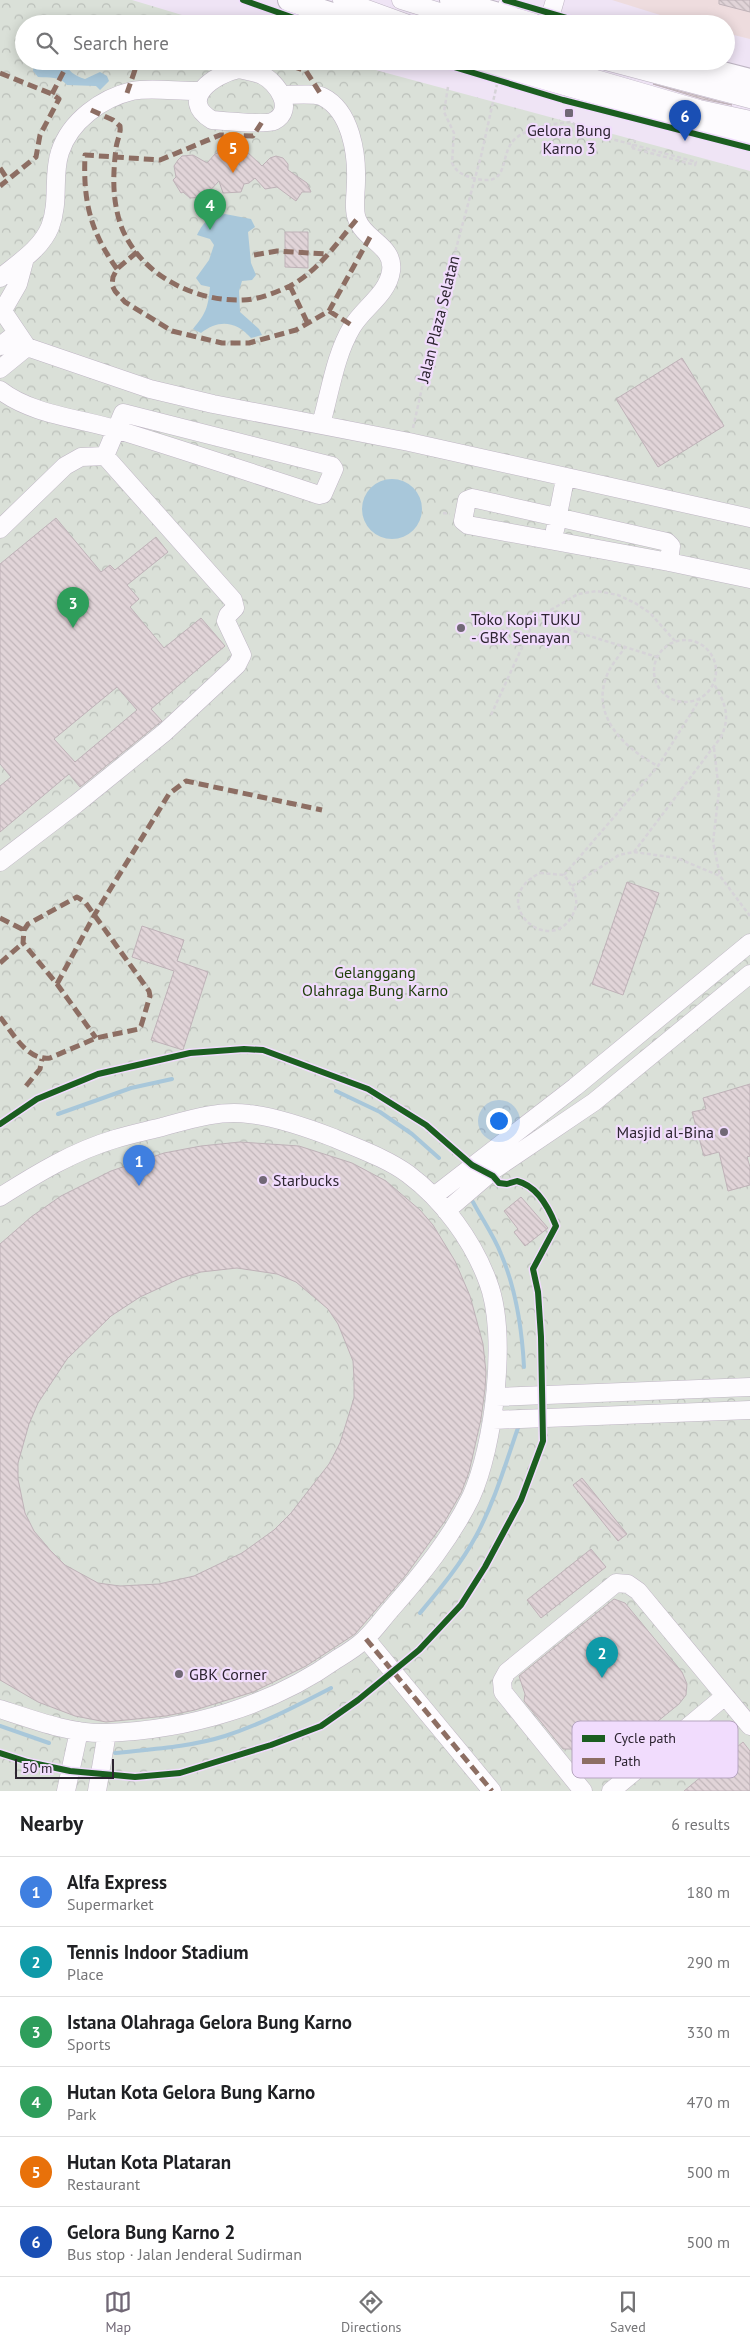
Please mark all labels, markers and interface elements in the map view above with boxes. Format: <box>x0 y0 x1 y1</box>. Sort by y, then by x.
search box <box>15 15 735 70</box>
icon: search <box>33 29 61 57</box>
text: Search here <box>73 31 169 55</box>
pin: 6 <box>669 100 701 141</box>
marker: Gelora Bung Karno 3 <box>563 107 575 119</box>
place label: Gelora Bung Karno 3 <box>527 120 611 158</box>
pin: 5 <box>217 132 249 173</box>
pin: 4 <box>194 189 226 230</box>
street label: Jalan Plaza Selatan <box>412 253 463 386</box>
pin: 3 <box>57 587 89 628</box>
place label: Toko Kopi TUKU - GBK Senayan <box>471 609 581 647</box>
marker: Toko Kopi TUKU - GBK Senayan <box>455 622 467 634</box>
park label: Gelanggang Olahraga Bung Karno <box>302 962 448 1000</box>
your location <box>486 1108 512 1134</box>
place label: Masjid al-Bina <box>617 1122 714 1142</box>
marker: Masjid al-Bina <box>718 1126 730 1138</box>
pin: 1 <box>123 1145 155 1186</box>
place label: Starbucks <box>273 1170 339 1190</box>
marker: Starbucks <box>257 1174 269 1186</box>
pin: 2 <box>586 1637 618 1678</box>
place label: GBK Corner <box>189 1664 267 1684</box>
marker: GBK Corner <box>173 1668 185 1680</box>
legend <box>572 1721 738 1778</box>
text: Cycle path <box>614 1729 676 1747</box>
text: Path <box>614 1752 641 1770</box>
scale bar <box>15 1756 114 1779</box>
text: 50 m <box>22 1759 52 1777</box>
text: Nearby <box>20 1810 83 1837</box>
text: 6 results <box>671 1814 730 1834</box>
text: Alfa Express <box>67 1870 167 1894</box>
text: 1 <box>31 1882 41 1902</box>
text: 180 m <box>687 1882 730 1902</box>
text: Supermarket <box>67 1894 154 1914</box>
text: Tennis Indoor Stadium <box>67 1940 249 1964</box>
text: 2 <box>31 1952 41 1972</box>
text: 290 m <box>687 1952 730 1972</box>
text: Place <box>67 1964 104 1984</box>
text: Istana Olahraga Gelora Bung Karno <box>67 2010 352 2034</box>
text: 3 <box>31 2022 41 2042</box>
text: 330 m <box>687 2022 730 2042</box>
text: Sports <box>67 2034 111 2054</box>
text: Hutan Kota Gelora Bung Karno <box>67 2080 315 2104</box>
text: 4 <box>31 2092 41 2112</box>
text: 470 m <box>687 2092 730 2112</box>
text: Park <box>67 2104 96 2124</box>
text: Hutan Kota Plataran <box>67 2150 231 2174</box>
text: 5 <box>31 2162 41 2182</box>
text: 500 m <box>687 2162 730 2182</box>
text: Restaurant <box>67 2174 140 2194</box>
text: Gelora Bung Karno 2 <box>67 2220 235 2244</box>
text: 6 <box>31 2232 41 2252</box>
text: 500 m <box>687 2232 730 2252</box>
text: Bus stop · Jalan Jenderal Sudirman <box>67 2244 302 2264</box>
tab: Map <box>104 2288 132 2336</box>
tab: Directions <box>341 2288 401 2336</box>
tab: Saved <box>610 2288 646 2336</box>

